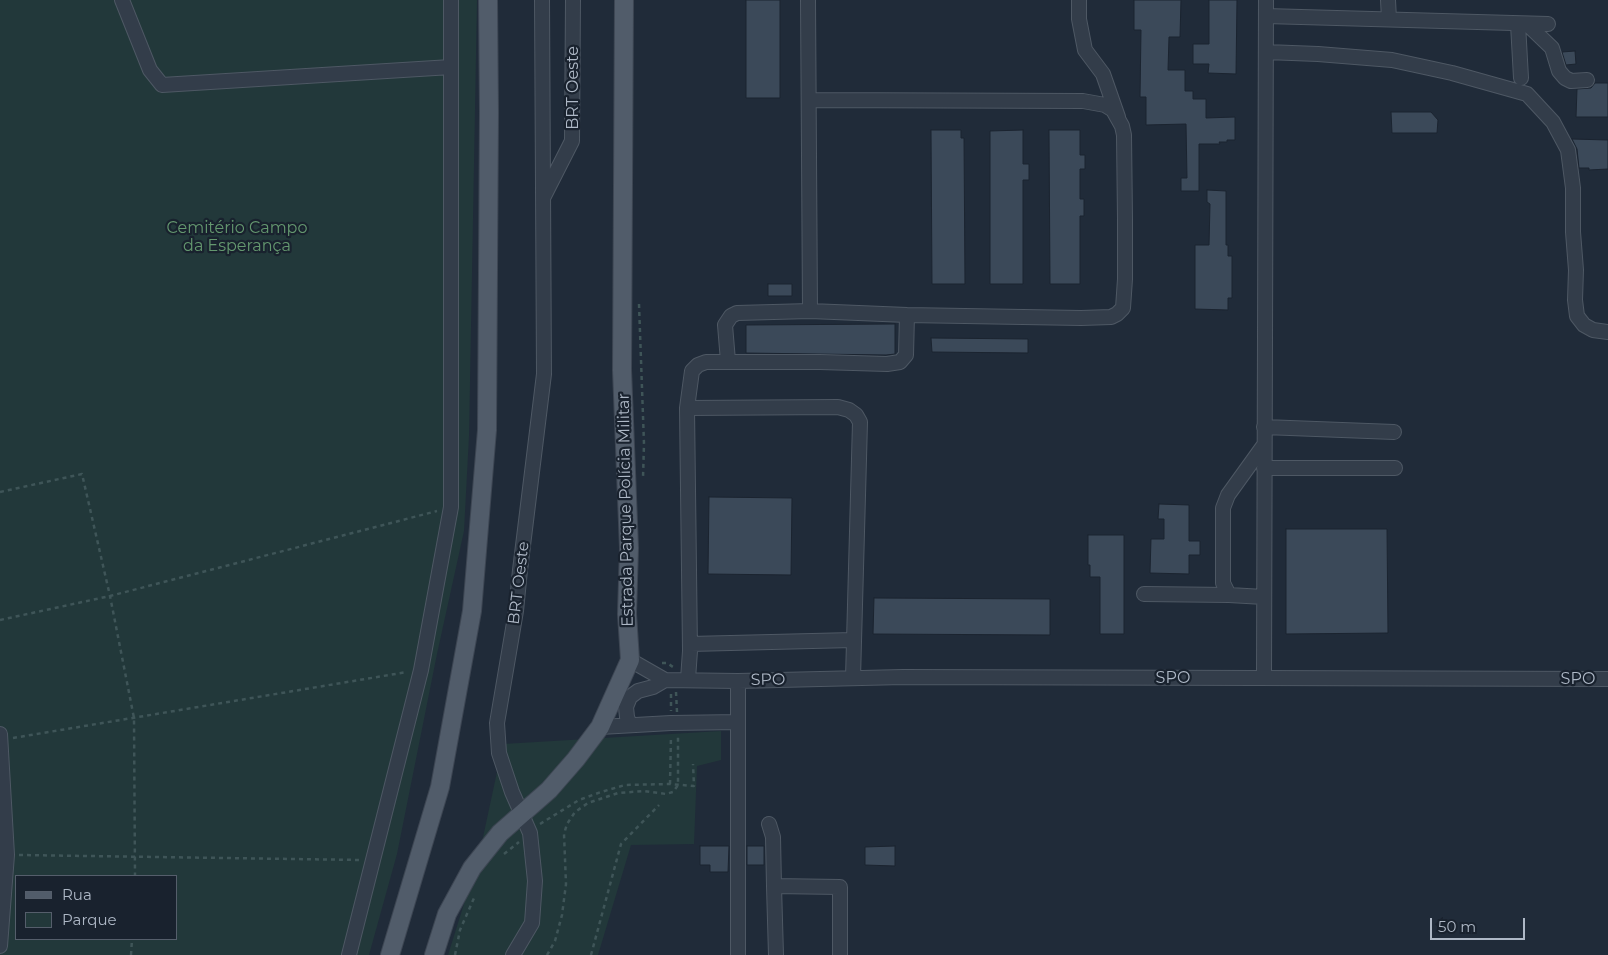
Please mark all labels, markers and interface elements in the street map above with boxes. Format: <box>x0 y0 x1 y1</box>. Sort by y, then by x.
street label: BRT Oeste <box>563 46 583 130</box>
park label: Cemitério Campo da Esperança <box>167 218 307 256</box>
street label: Estrada Parque Polícia Militar <box>614 393 638 627</box>
street label: BRT Oeste <box>504 540 534 626</box>
street label: SPO <box>1156 668 1190 688</box>
street label: SPO <box>1561 669 1595 689</box>
street label: SPO <box>750 670 786 690</box>
legend <box>15 875 178 940</box>
text: Rua <box>62 885 92 904</box>
scale bar <box>1433 908 1528 940</box>
text: Parque <box>62 910 117 929</box>
text: 50 m <box>1438 917 1476 936</box>

